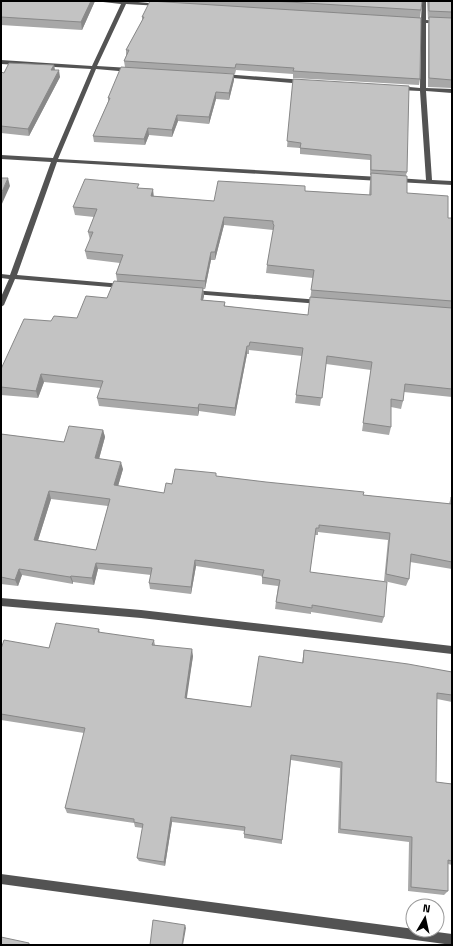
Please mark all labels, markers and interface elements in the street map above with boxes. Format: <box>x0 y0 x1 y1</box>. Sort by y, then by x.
north arrow <box>405 898 445 938</box>
text: N <box>422 900 432 917</box>

